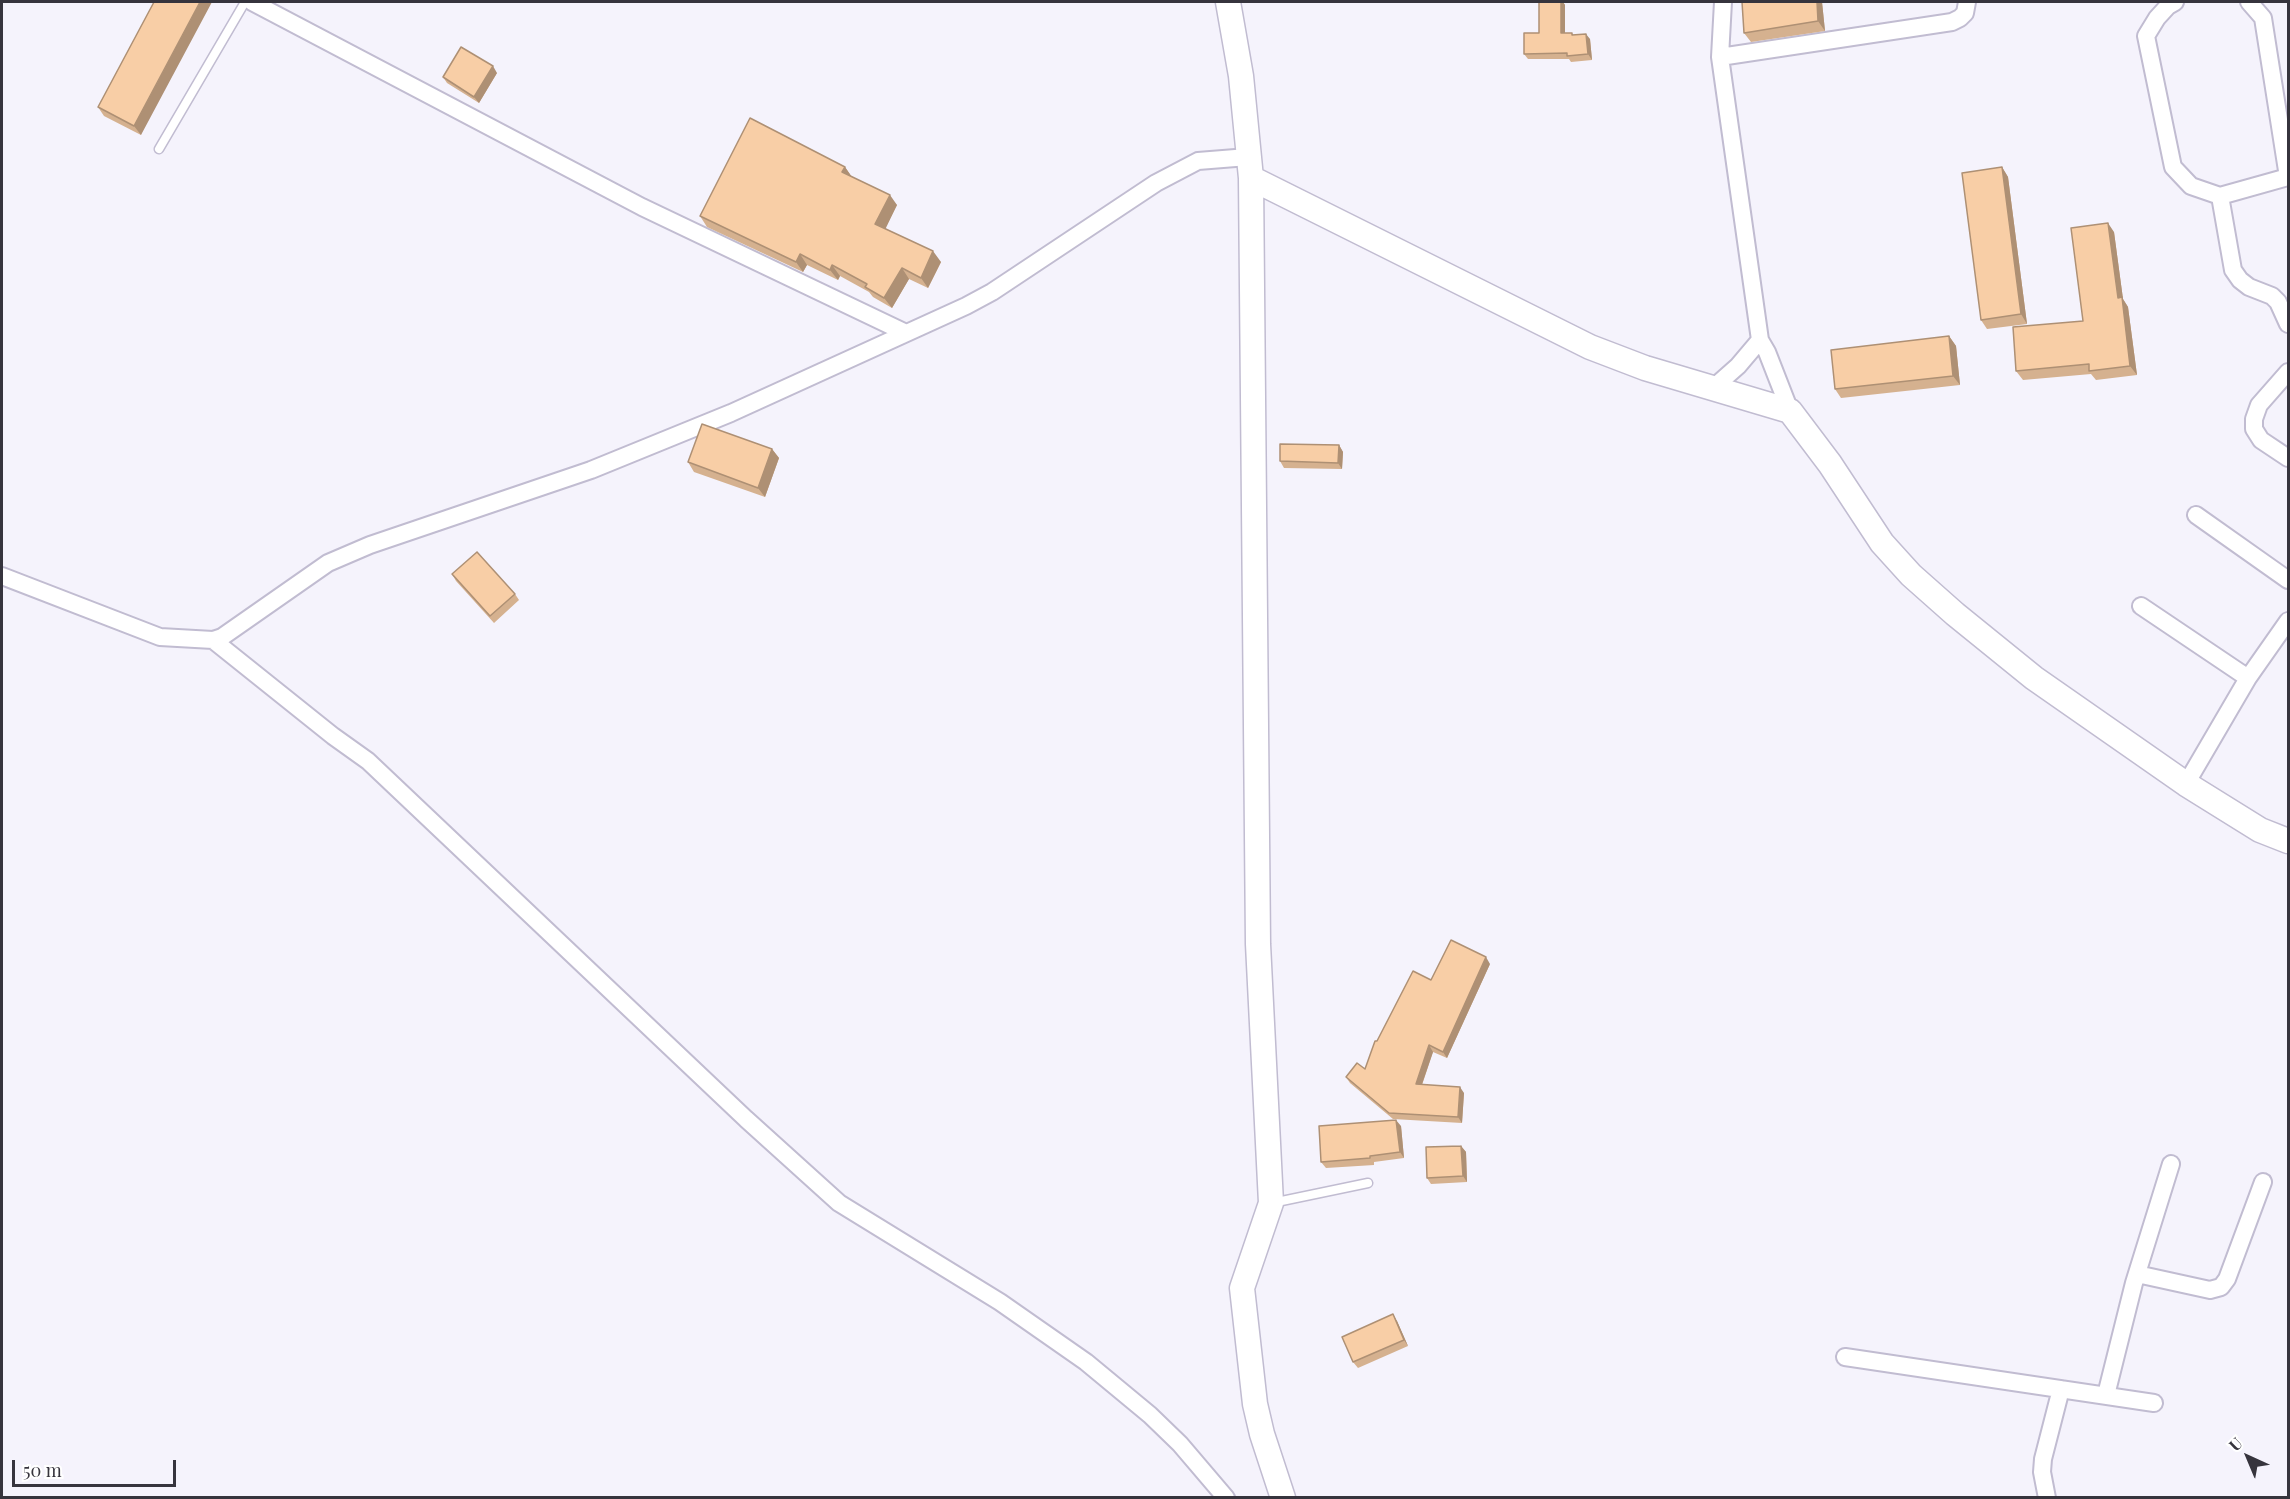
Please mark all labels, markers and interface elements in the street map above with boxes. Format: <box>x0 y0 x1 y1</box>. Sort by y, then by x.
north arrow <box>2218 1427 2278 1487</box>
text: U <box>2224 1432 2246 1455</box>
scale bar <box>15 1448 178 1486</box>
text: 50 m <box>23 1458 62 1482</box>

